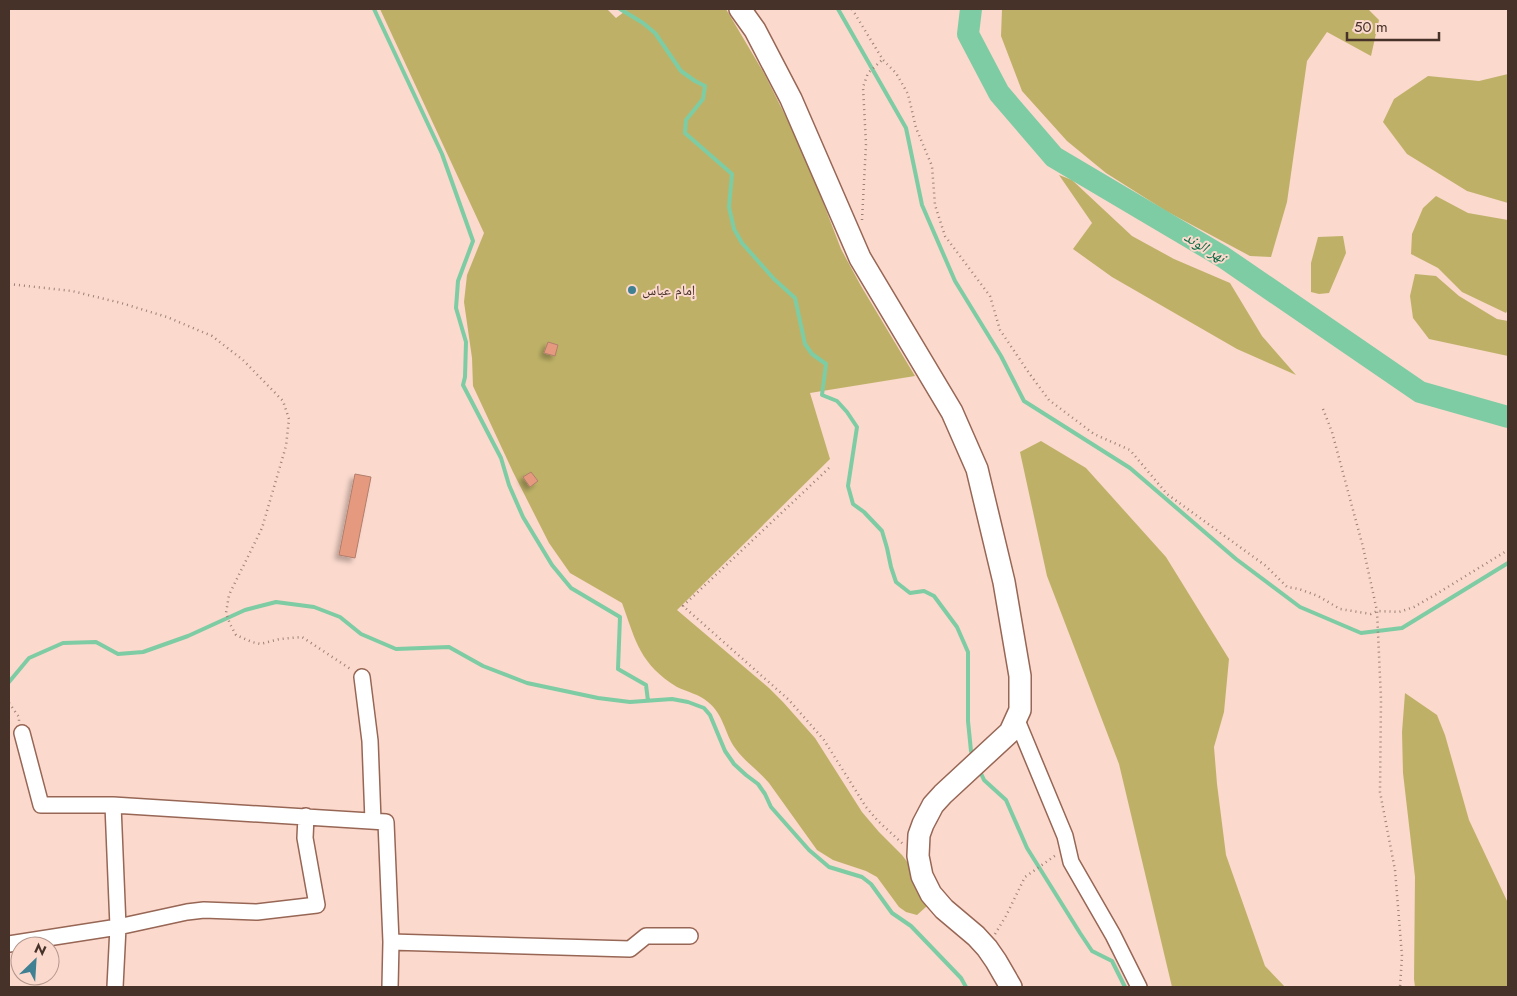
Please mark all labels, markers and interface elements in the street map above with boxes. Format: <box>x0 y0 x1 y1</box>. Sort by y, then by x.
scale bar <box>1347 10 1440 42</box>
text: 50 m <box>1354 16 1388 38</box>
water label: نهر الوند <box>1180 226 1233 270</box>
place label: إمام عباس <box>642 280 695 300</box>
marker: إمام عباس <box>626 284 638 296</box>
north arrow <box>10 936 60 986</box>
text: N <box>31 938 50 961</box>

